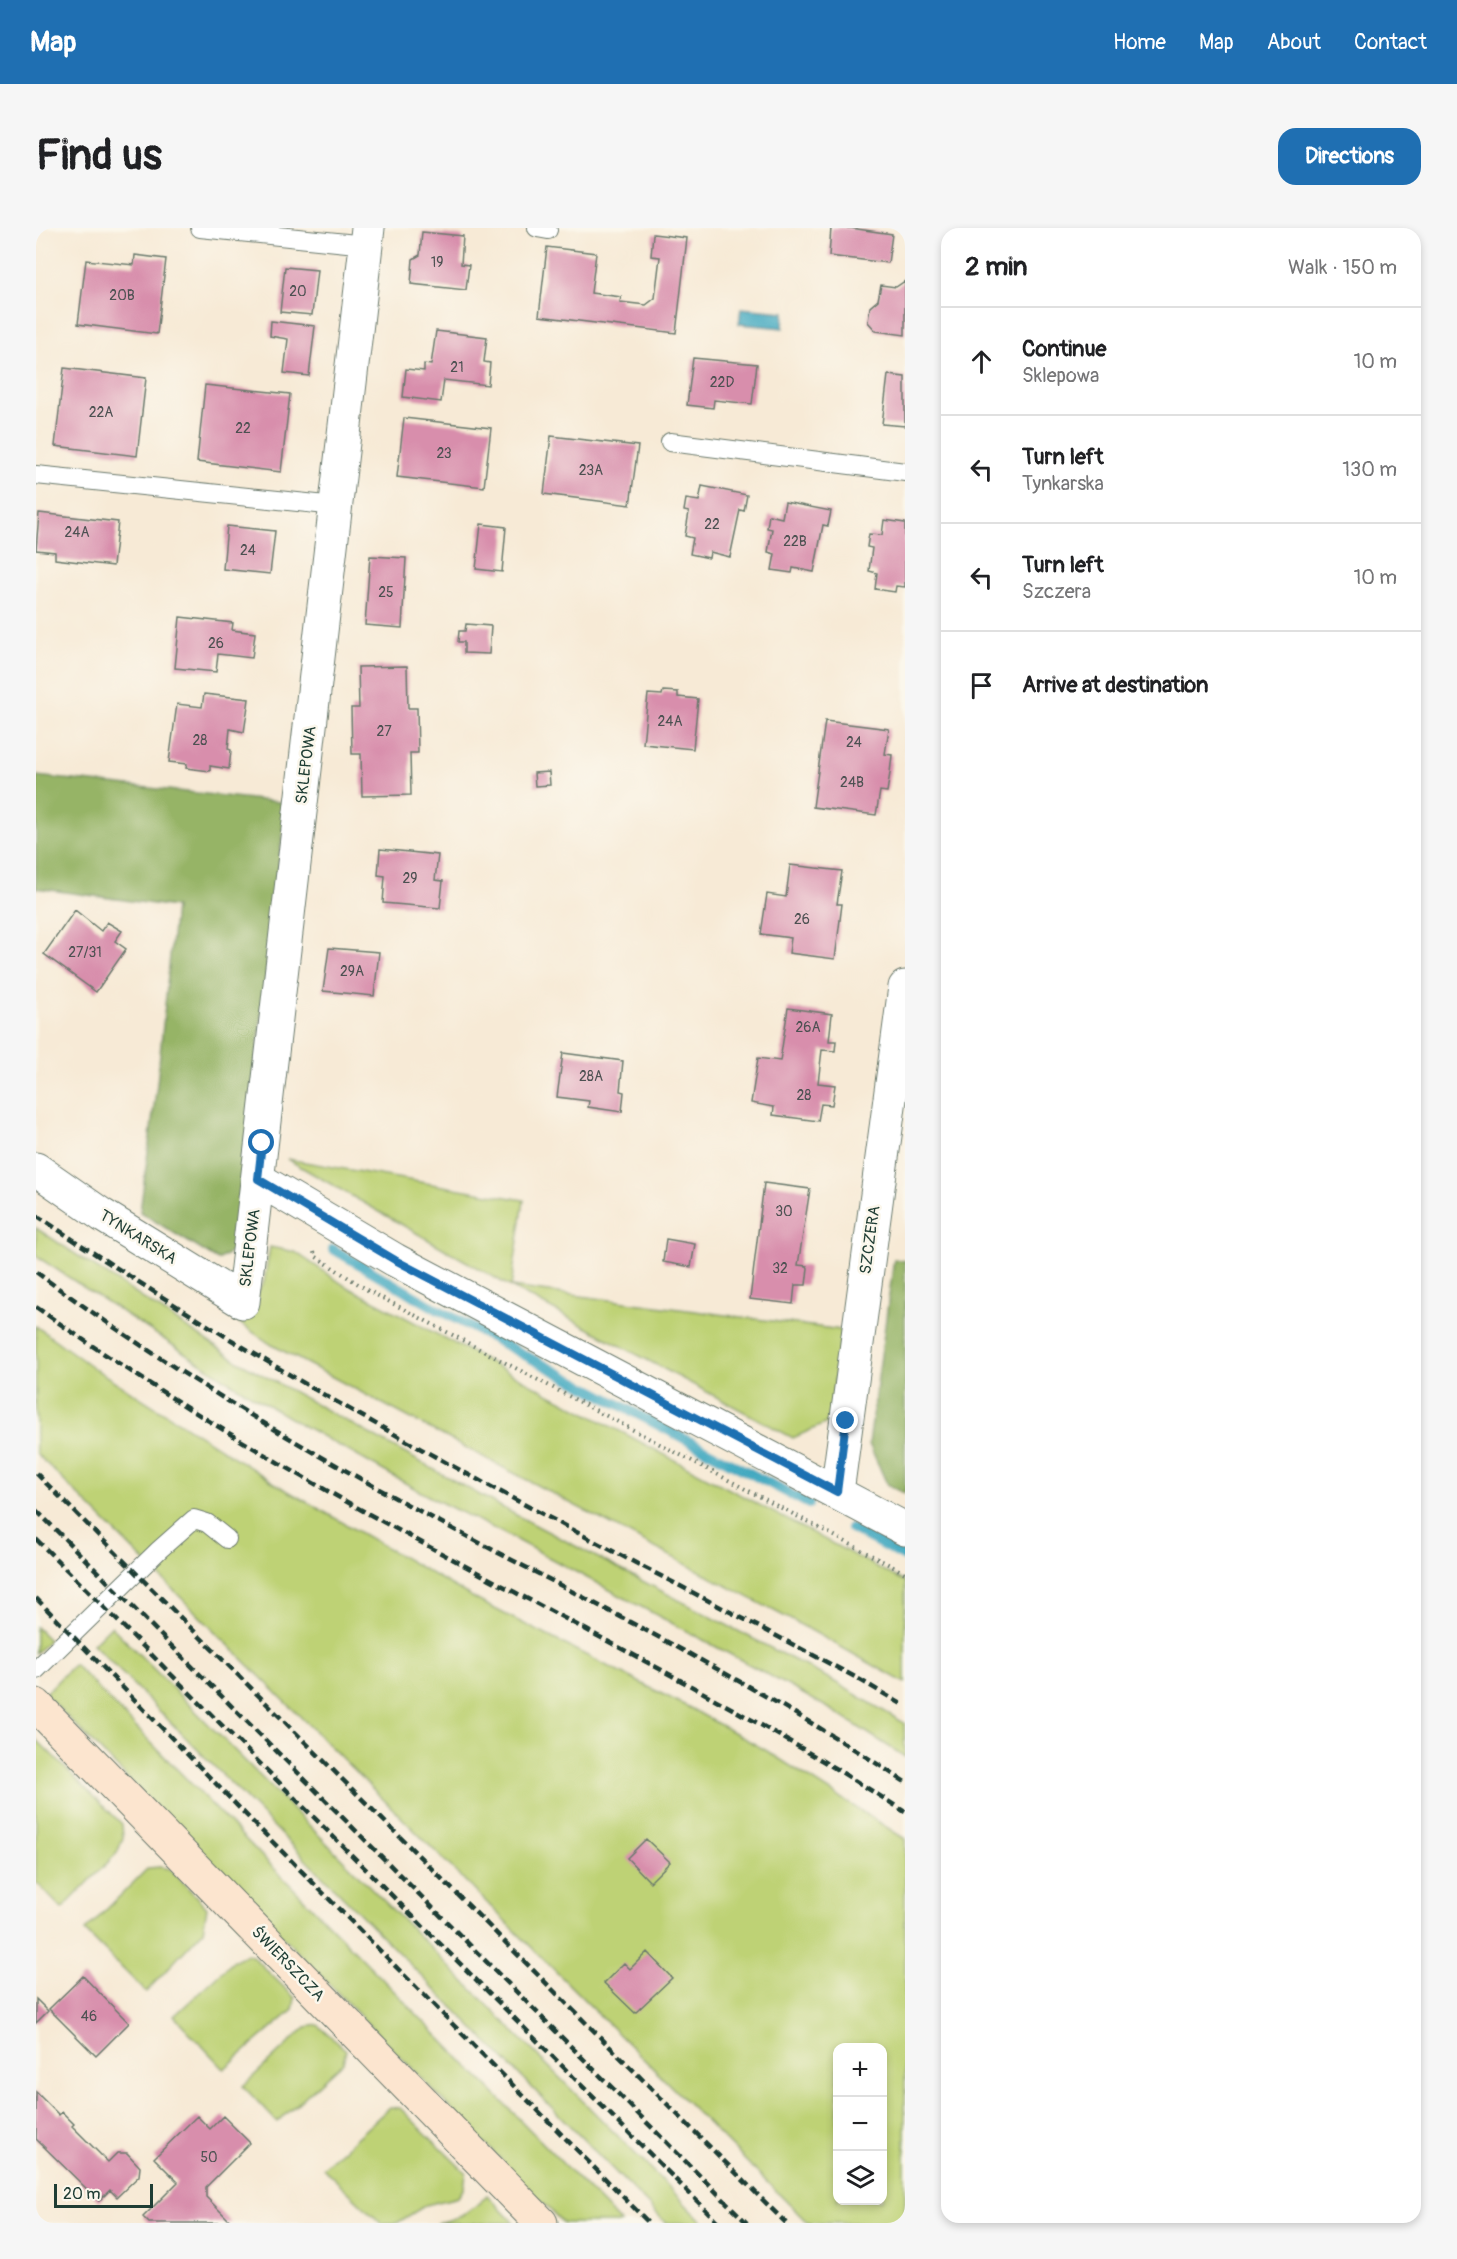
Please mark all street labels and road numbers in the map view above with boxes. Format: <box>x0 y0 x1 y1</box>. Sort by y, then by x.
street label: SKLEPOWA <box>291 725 321 805</box>
street label: SZCZERA <box>855 1204 885 1276</box>
street label: TYNKARSKA <box>96 1205 180 1269</box>
street label: SKLEPOWA <box>235 1208 265 1288</box>
street label: ŚWIERSZCZA <box>247 1922 329 2006</box>

